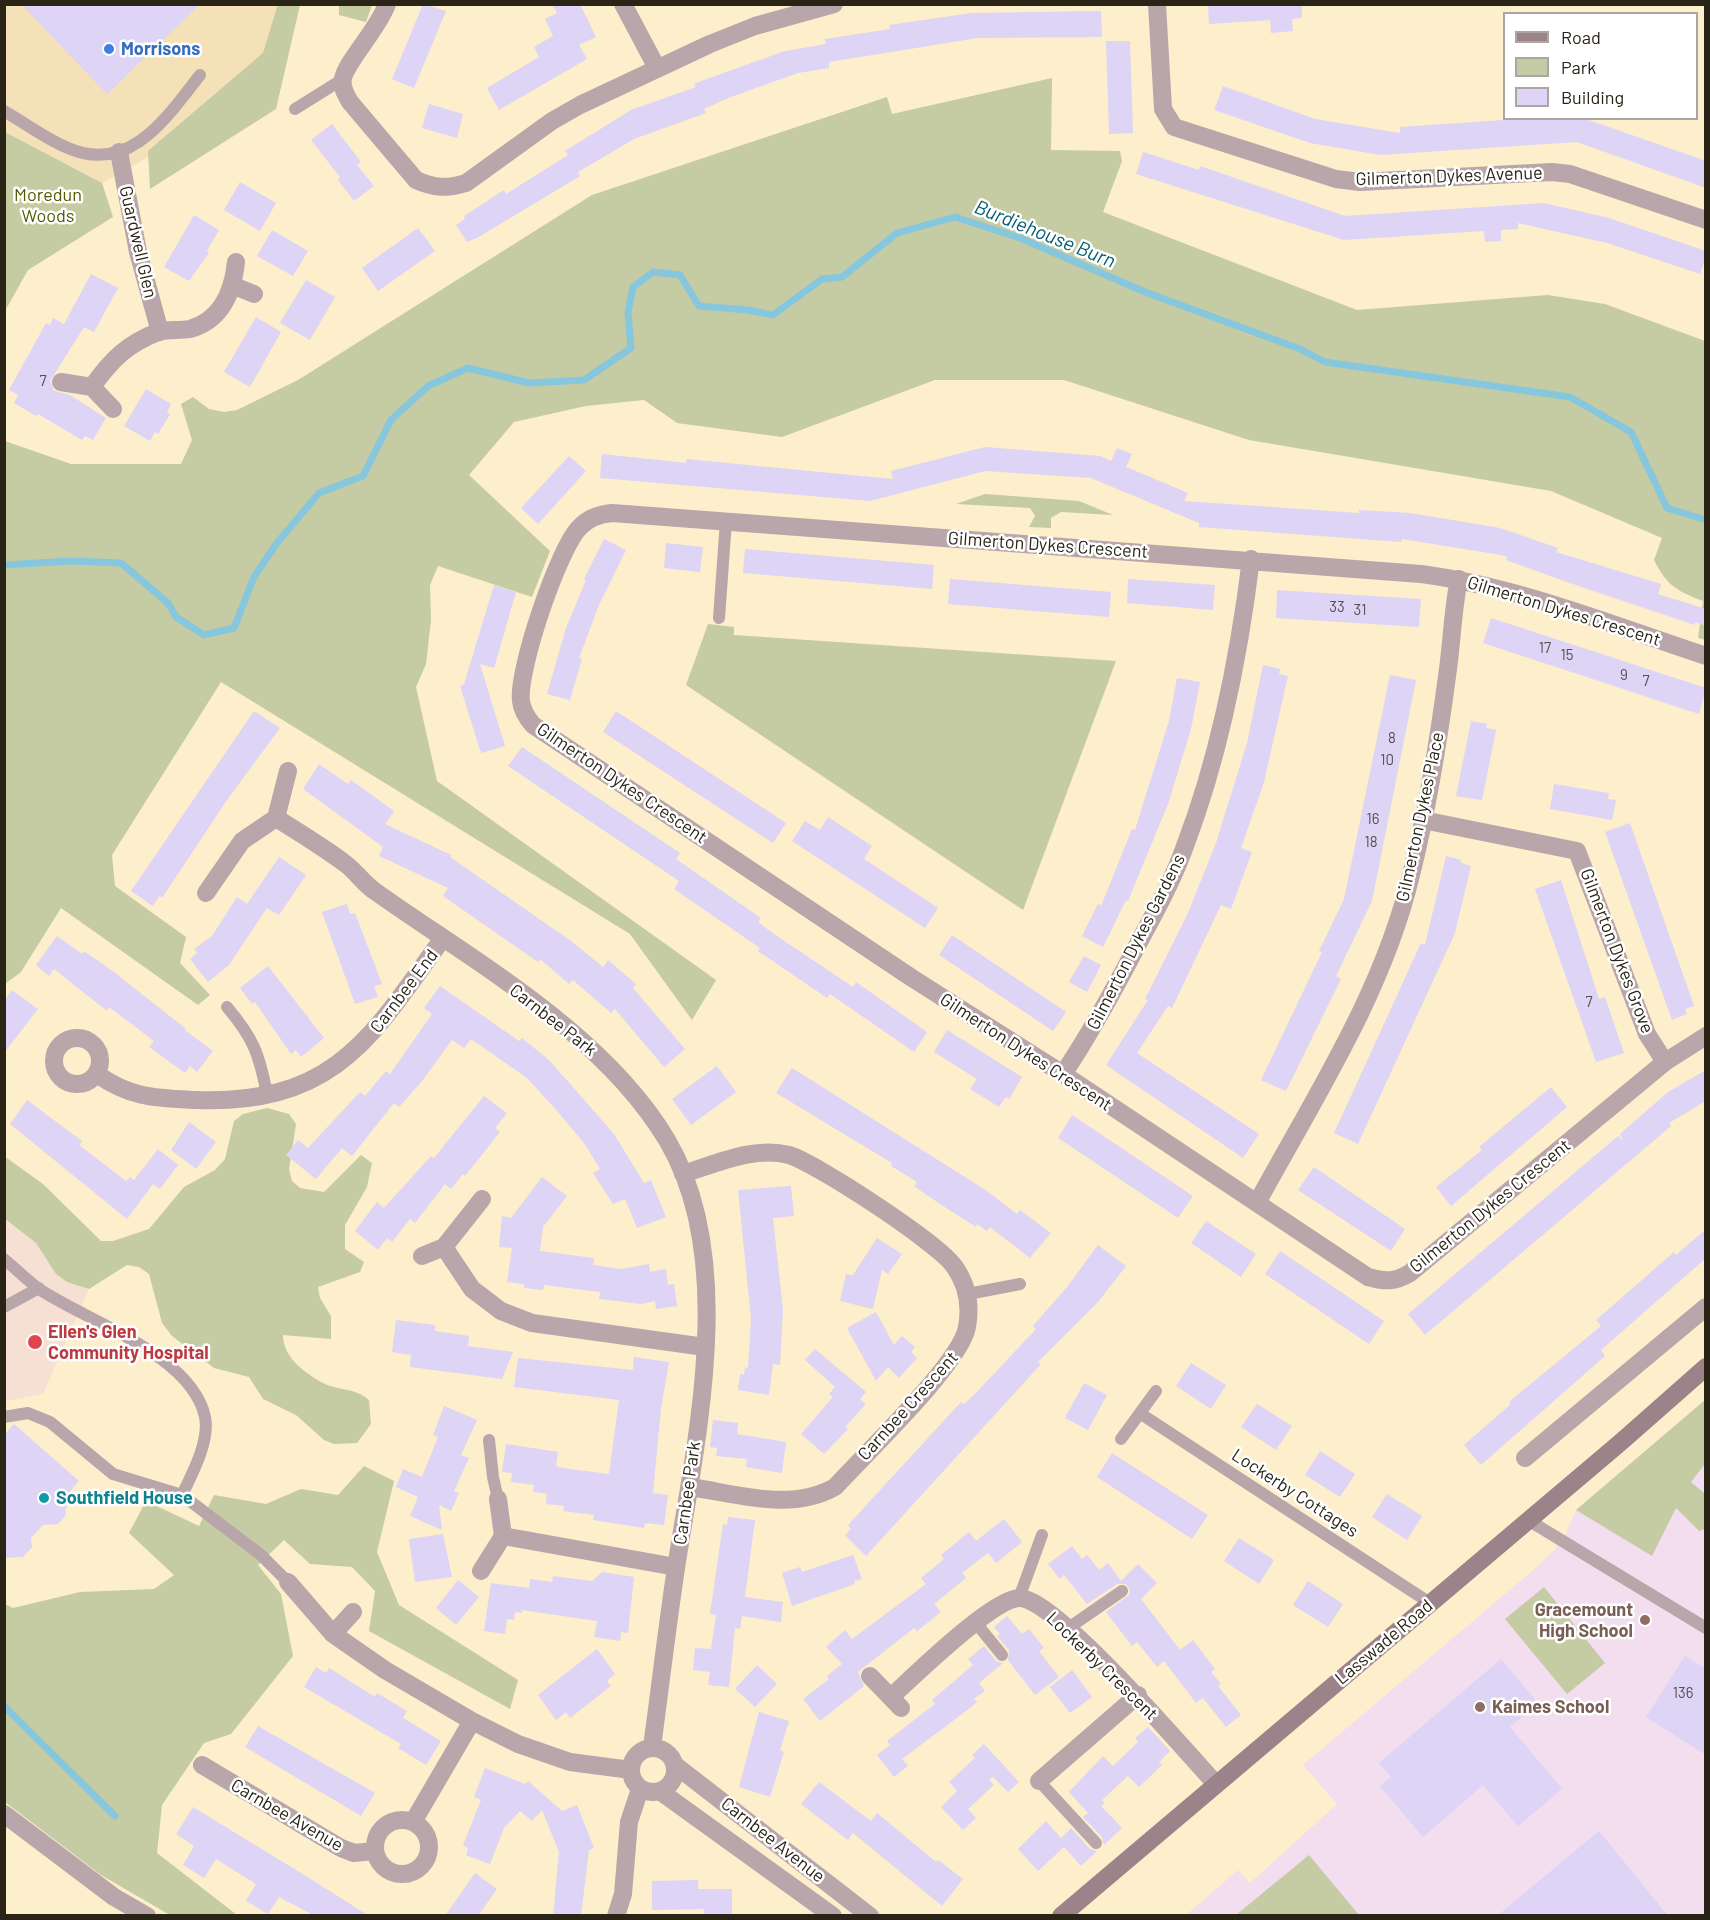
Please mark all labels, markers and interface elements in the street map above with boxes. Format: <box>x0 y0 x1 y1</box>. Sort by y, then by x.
legend <box>1503 12 1698 120</box>
text: Road <box>1561 26 1601 48</box>
place label: Morrisons <box>121 38 200 60</box>
marker: Morrisons <box>102 42 116 56</box>
text: Park <box>1561 56 1596 78</box>
text: Building <box>1561 86 1624 108</box>
street label: Gilmerton Dykes Avenue <box>1355 162 1543 190</box>
park label: Moredun Woods <box>14 184 82 226</box>
street label: Guardwell Glen <box>115 184 161 300</box>
water label: Burdiehouse Burn <box>971 195 1119 273</box>
house number: 7 <box>39 372 47 390</box>
street label: Gilmerton Dykes Crescent <box>947 527 1149 563</box>
street label: Gilmerton Dykes Crescent <box>1465 571 1663 651</box>
house number: 33 <box>1329 598 1345 616</box>
house number: 31 <box>1354 601 1366 619</box>
house number: 17 <box>1539 639 1551 657</box>
house number: 15 <box>1561 646 1573 664</box>
house number: 9 <box>1620 666 1628 684</box>
house number: 7 <box>1642 672 1650 690</box>
street label: Gilmerton Dykes Crescent <box>533 718 711 848</box>
house number: 8 <box>1388 729 1396 747</box>
street label: Gilmerton Dykes Place <box>1391 730 1449 904</box>
house number: 10 <box>1380 751 1394 769</box>
house number: 16 <box>1367 810 1379 828</box>
house number: 18 <box>1364 833 1378 851</box>
street label: Gilmerton Dykes Gardens <box>1082 851 1190 1033</box>
street label: Gilmerton Dykes Grove <box>1576 866 1658 1036</box>
street label: Carnbee End <box>366 945 442 1037</box>
street label: Carnbee Park <box>505 979 601 1061</box>
street label: Gilmerton Dykes Crescent <box>936 988 1116 1116</box>
house number: 7 <box>1585 993 1593 1011</box>
street label: Gilmerton Dykes Crescent <box>1405 1134 1575 1278</box>
place label: Ellen's Glen Community Hospital <box>48 1321 209 1364</box>
marker: Ellen's Glen Community Hospital <box>26 1333 44 1351</box>
street label: Carnbee Crescent <box>853 1347 963 1465</box>
street label: Carnbee Park <box>669 1440 705 1546</box>
street label: Lockerby Cottages <box>1228 1444 1362 1542</box>
place label: Southfield House <box>56 1487 193 1509</box>
marker: Southfield House <box>37 1491 51 1505</box>
street label: Lasswade Road <box>1331 1595 1437 1689</box>
place label: Gracemount High School <box>1535 1599 1633 1642</box>
street label: Lockerby Crescent <box>1042 1607 1162 1725</box>
marker: Gracemount High School <box>1638 1613 1652 1627</box>
house number: 136 <box>1673 1684 1693 1702</box>
place label: Kaimes School <box>1492 1696 1609 1718</box>
marker: Kaimes School <box>1473 1700 1487 1714</box>
street label: Carnbee Avenue <box>227 1774 347 1856</box>
street label: Carnbee Avenue <box>717 1793 829 1887</box>

